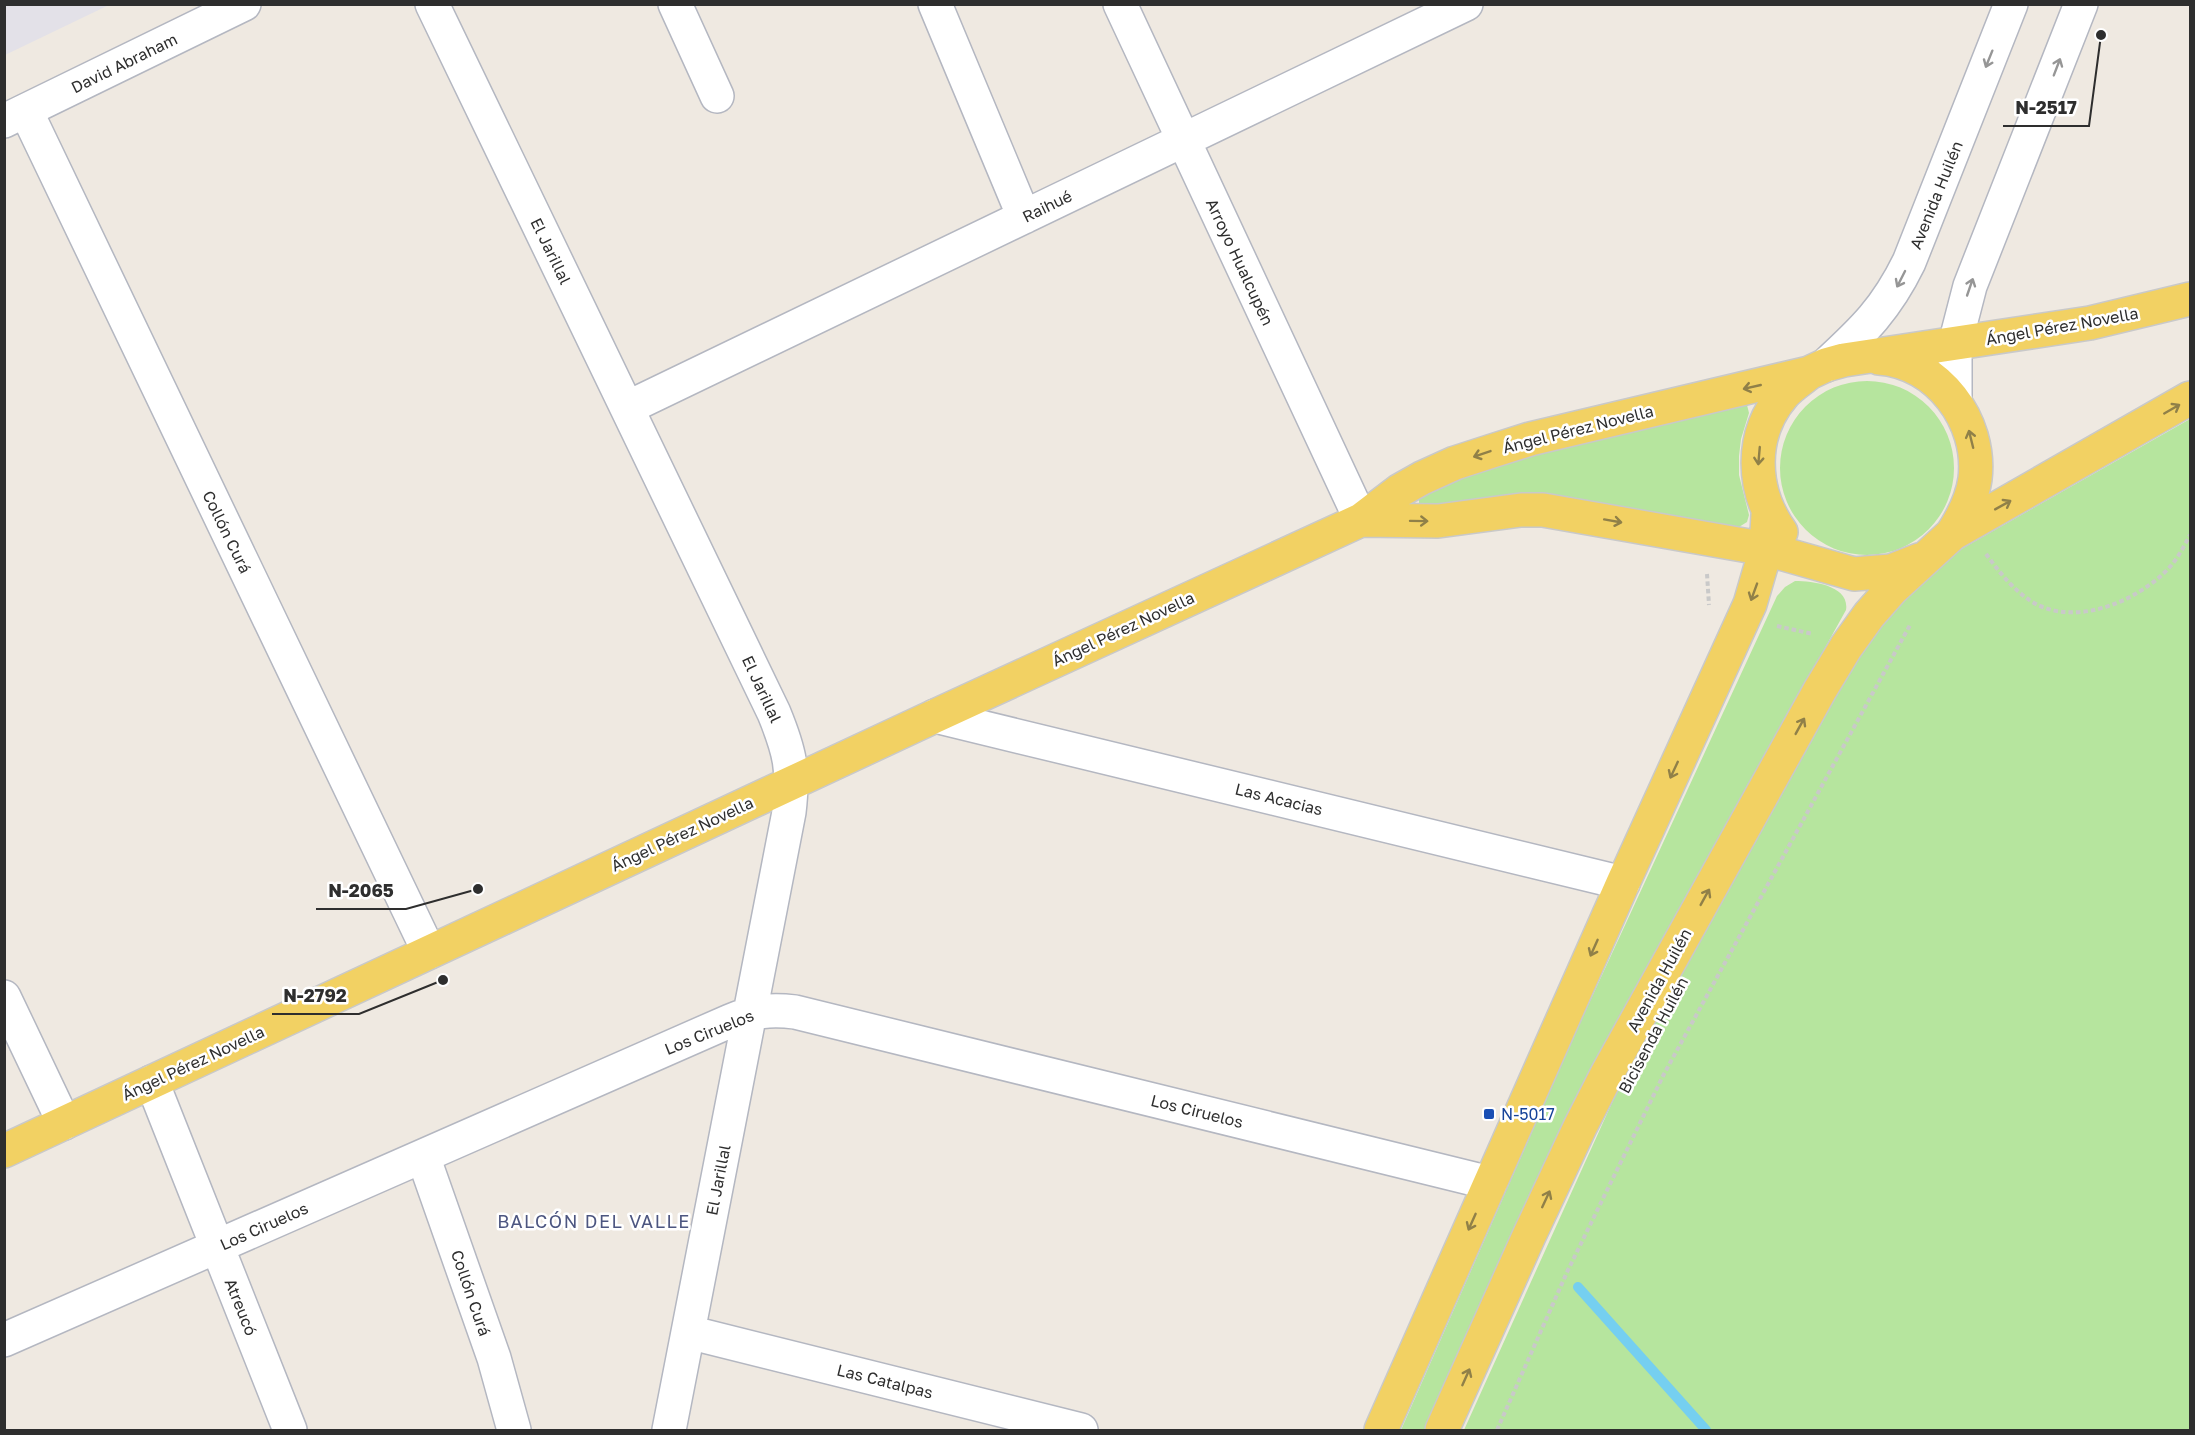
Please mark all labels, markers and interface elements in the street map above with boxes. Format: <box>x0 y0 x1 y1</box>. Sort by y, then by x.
street label: David Abraham <box>68 29 180 97</box>
one-way arrow <box>1983 49 1994 68</box>
one-way arrow <box>2052 58 2063 76</box>
callout: N-2517 <box>2003 90 2089 126</box>
text: N-2517 <box>2015 96 2077 118</box>
street label: Avenida Huilén <box>1905 138 1967 252</box>
street label: Raihué <box>1019 185 1075 227</box>
street label: Arroyo Hualcupén <box>1202 195 1278 329</box>
street label: El Jarillal <box>526 214 576 288</box>
one-way arrow <box>1895 269 1906 287</box>
one-way arrow <box>1966 278 1977 297</box>
street label: Ángel Pérez Novella <box>1984 303 2140 349</box>
one-way arrow <box>1743 381 1762 393</box>
street label: Ángel Pérez Novella <box>1501 401 1655 457</box>
one-way arrow <box>2163 403 2180 415</box>
one-way arrow <box>1965 430 1977 449</box>
one-way arrow <box>1753 445 1764 465</box>
one-way arrow <box>1473 449 1492 460</box>
street label: Collón Curá <box>198 487 256 577</box>
one-way arrow <box>1993 499 2011 510</box>
one-way arrow <box>1409 515 1429 527</box>
one-way arrow <box>1602 516 1622 527</box>
one-way arrow <box>1748 582 1759 601</box>
street label: Ángel Pérez Novella <box>1049 587 1197 671</box>
street label: El Jarillal <box>738 652 786 726</box>
one-way arrow <box>1794 718 1806 735</box>
one-way arrow <box>1668 761 1679 779</box>
street label: Las Acacias <box>1233 778 1325 820</box>
street label: Ángel Pérez Novella <box>608 792 756 876</box>
callout: N-2065 <box>316 873 406 909</box>
text: N-2065 <box>328 879 394 901</box>
one-way arrow <box>1699 889 1711 906</box>
street label: Avenida Huilén <box>1622 925 1696 1035</box>
one-way arrow <box>1588 938 1599 956</box>
street label: Bicisenda Huilén <box>1614 973 1692 1097</box>
callout: N-2792 <box>272 978 359 1014</box>
text: N-2792 <box>283 984 347 1006</box>
street label: Los Ciruelos <box>661 1005 757 1059</box>
street label: Ángel Pérez Novella <box>119 1021 267 1105</box>
street label: Los Ciruelos <box>1149 1090 1245 1132</box>
place label: N-5017 <box>1501 1104 1555 1124</box>
marker: N-5017 <box>1482 1107 1496 1121</box>
street label: El Jarillal <box>701 1143 735 1217</box>
one-way arrow <box>1540 1191 1552 1209</box>
street label: Los Ciruelos <box>217 1198 311 1254</box>
district label: BALCÓN DEL VALLE <box>497 1210 691 1232</box>
one-way arrow <box>1466 1213 1477 1231</box>
street label: Collón Curá <box>447 1247 495 1339</box>
street label: Atreucó <box>221 1276 261 1338</box>
street label: Las Catalpas <box>835 1359 935 1403</box>
one-way arrow <box>1461 1368 1472 1386</box>

